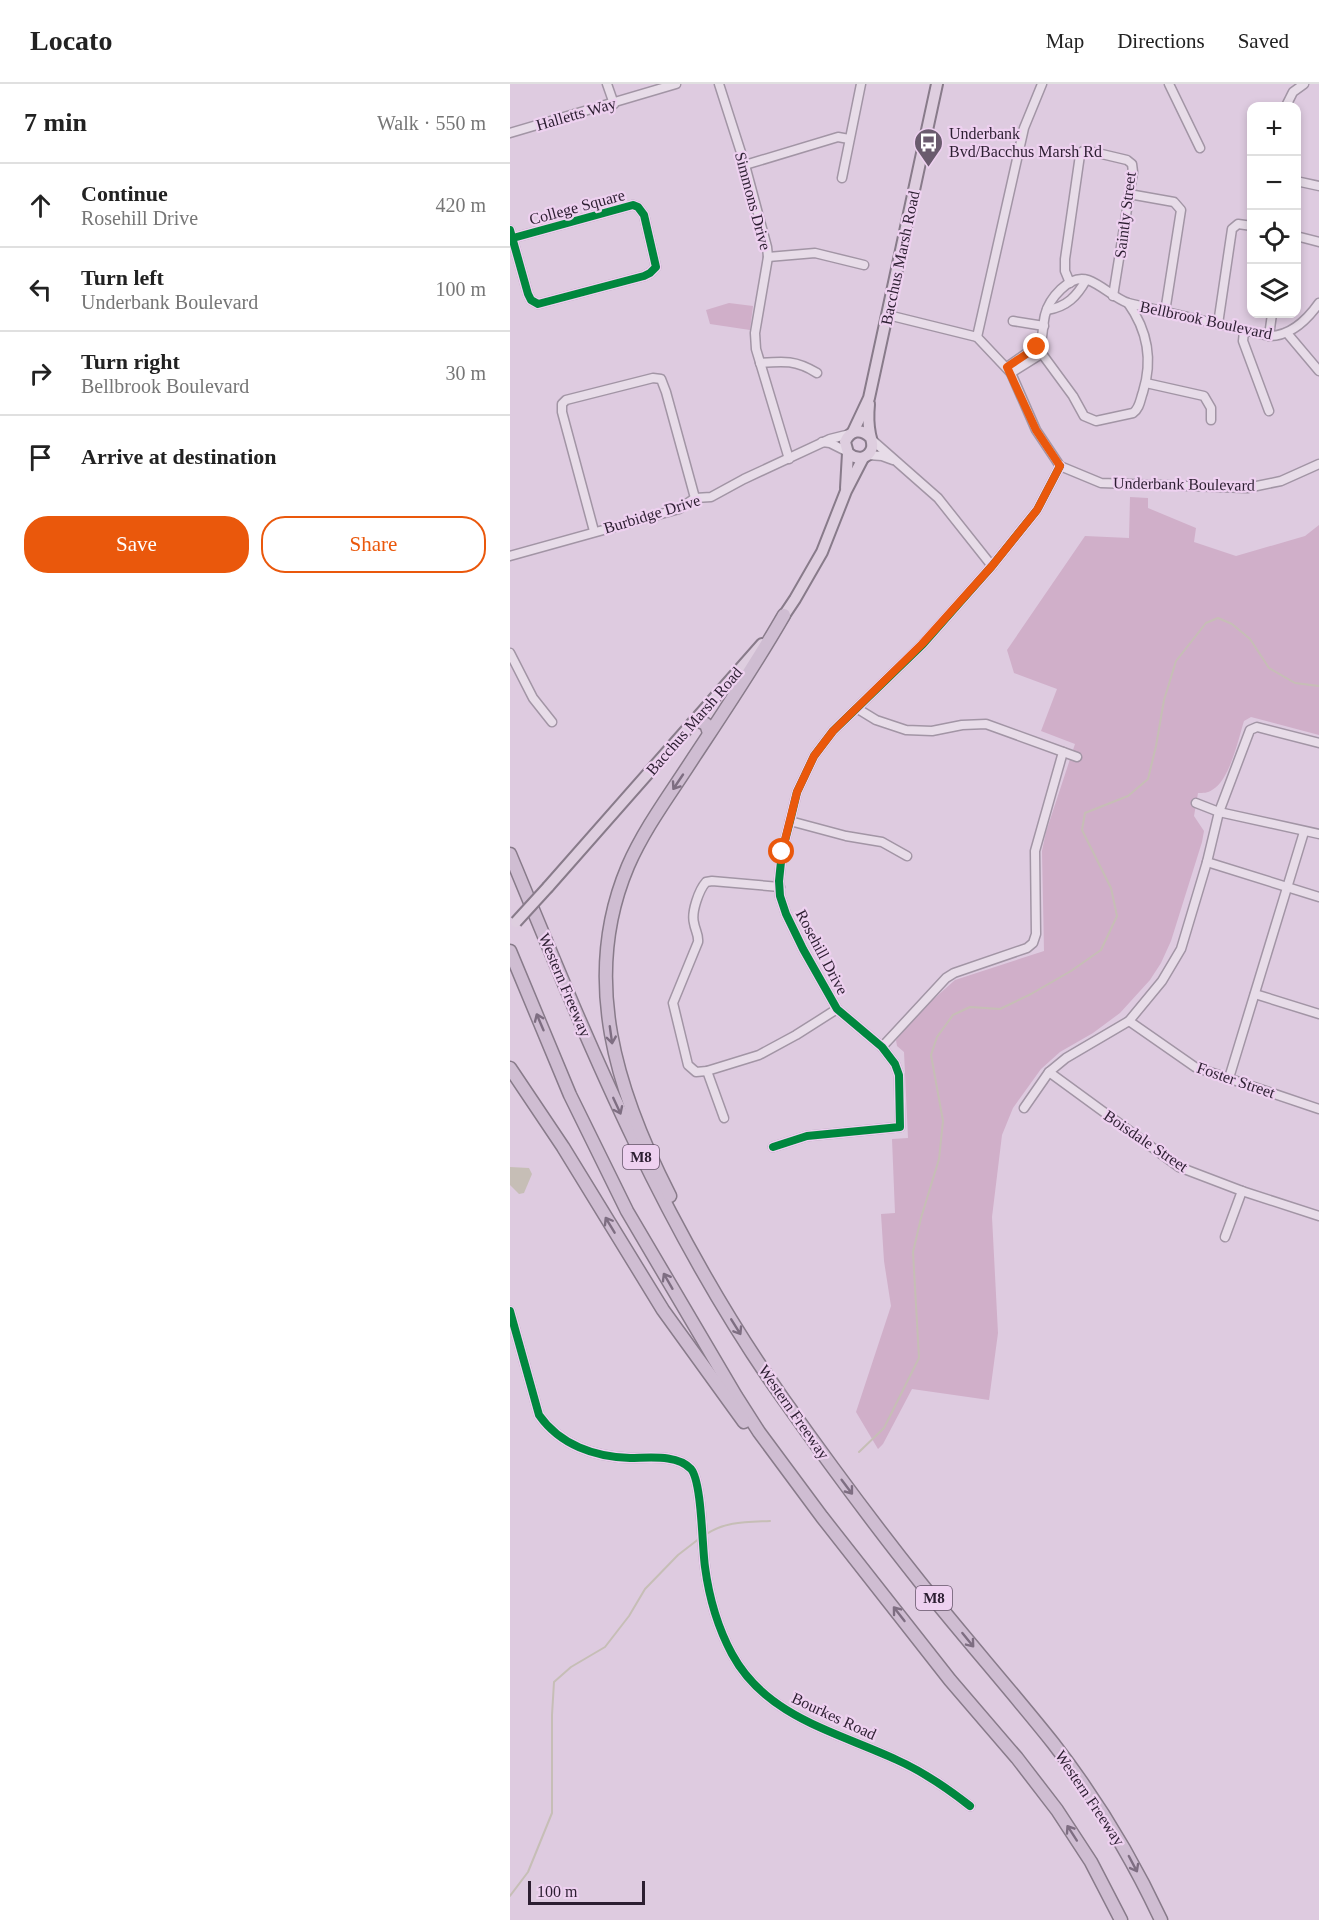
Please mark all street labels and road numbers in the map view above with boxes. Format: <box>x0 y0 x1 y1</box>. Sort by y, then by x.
street label: Halletts Way <box>534 94 618 134</box>
street label: Simmons Drive <box>732 150 774 252</box>
street label: Saintly Street <box>1111 170 1140 259</box>
street label: College Square <box>527 186 627 229</box>
street label: Bacchus Marsh Road <box>877 189 923 327</box>
street label: Bellbrook Boulevard <box>1138 298 1274 342</box>
street label: Underbank Boulevard <box>1113 474 1255 494</box>
street label: Burbidge Drive <box>602 491 703 538</box>
street label: Bacchus Marsh Road <box>643 664 745 778</box>
street label: Rosehill Drive <box>792 907 852 997</box>
street label: Western Freeway <box>535 931 595 1040</box>
street label: Foster Street <box>1195 1059 1278 1101</box>
street label: Boisdale Street <box>1101 1107 1192 1176</box>
road number: M8 <box>623 1145 659 1169</box>
street label: Western Freeway <box>754 1362 833 1463</box>
road number: M8 <box>916 1586 952 1610</box>
street label: Bourkes Road <box>789 1689 879 1743</box>
street label: Western Freeway <box>1051 1747 1128 1849</box>

